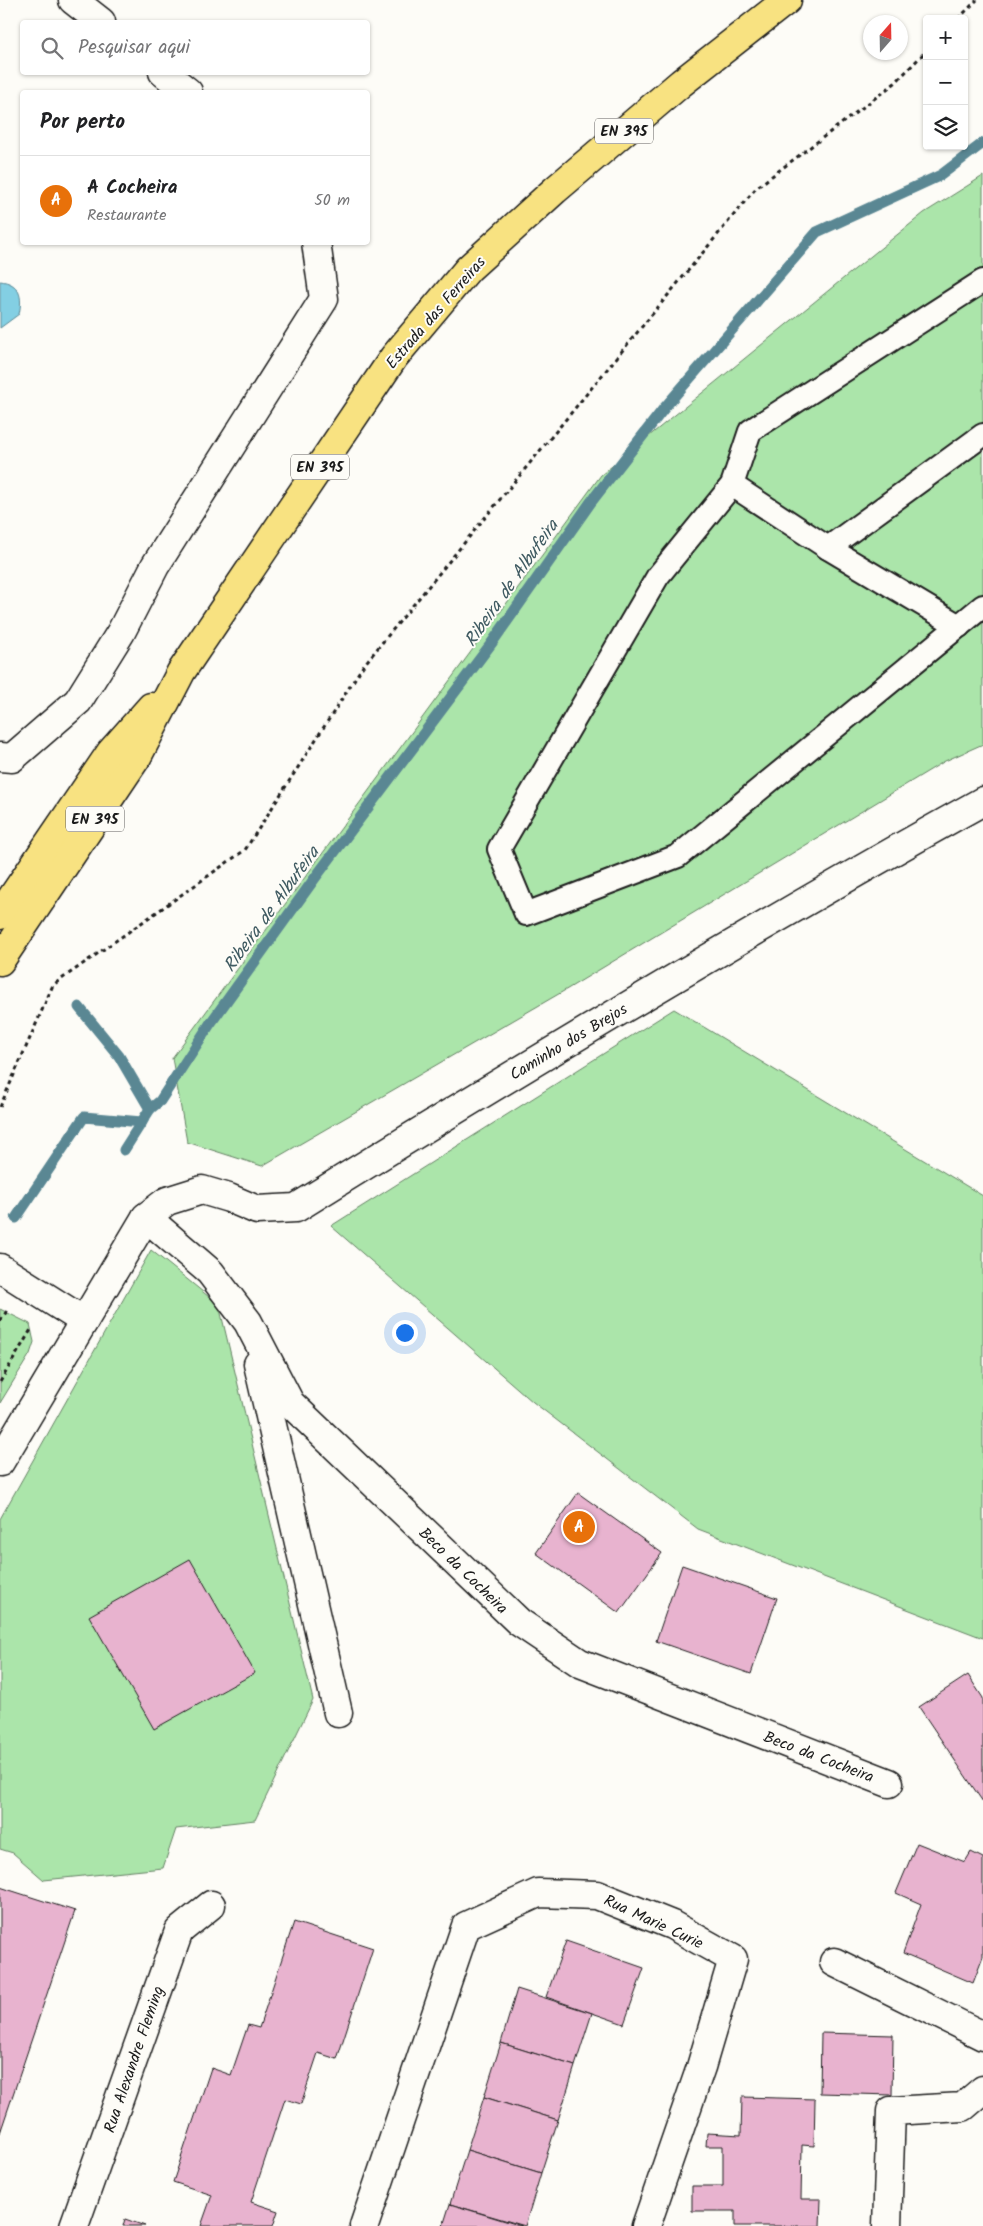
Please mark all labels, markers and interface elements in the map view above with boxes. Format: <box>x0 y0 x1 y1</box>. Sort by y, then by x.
north arrow <box>863 15 908 60</box>
map controls <box>923 15 968 150</box>
button: + <box>923 15 968 60</box>
search box <box>20 20 370 75</box>
text: Pesquisar aqui <box>78 33 190 63</box>
icon: search <box>38 34 66 62</box>
button: − <box>923 60 968 105</box>
button: layers <box>923 105 968 150</box>
text: Por perto <box>40 106 125 139</box>
road number: EN 395 <box>595 118 653 144</box>
text: A Cocheira <box>87 173 177 203</box>
text: A <box>51 188 61 213</box>
text: 50 m <box>314 188 350 213</box>
text: Restaurante <box>87 203 166 228</box>
street label: Estrada das Ferreiras <box>380 251 492 375</box>
road number: EN 395 <box>291 454 349 480</box>
water label: Ribeira de Albufeira <box>457 513 568 653</box>
road number: EN 395 <box>66 806 124 832</box>
water label: Ribeira de Albufeira <box>217 840 329 979</box>
street label: Caminho dos Brejos <box>505 997 633 1087</box>
your location <box>392 1320 418 1346</box>
pin: A <box>563 1508 595 1546</box>
street label: Beco da Cocheira <box>412 1522 514 1621</box>
street label: Beco da Cocheira <box>760 1725 877 1790</box>
street label: Rua Marie Curie <box>599 1888 707 1956</box>
street label: Rua Alexandre Fleming <box>98 1983 171 2136</box>

